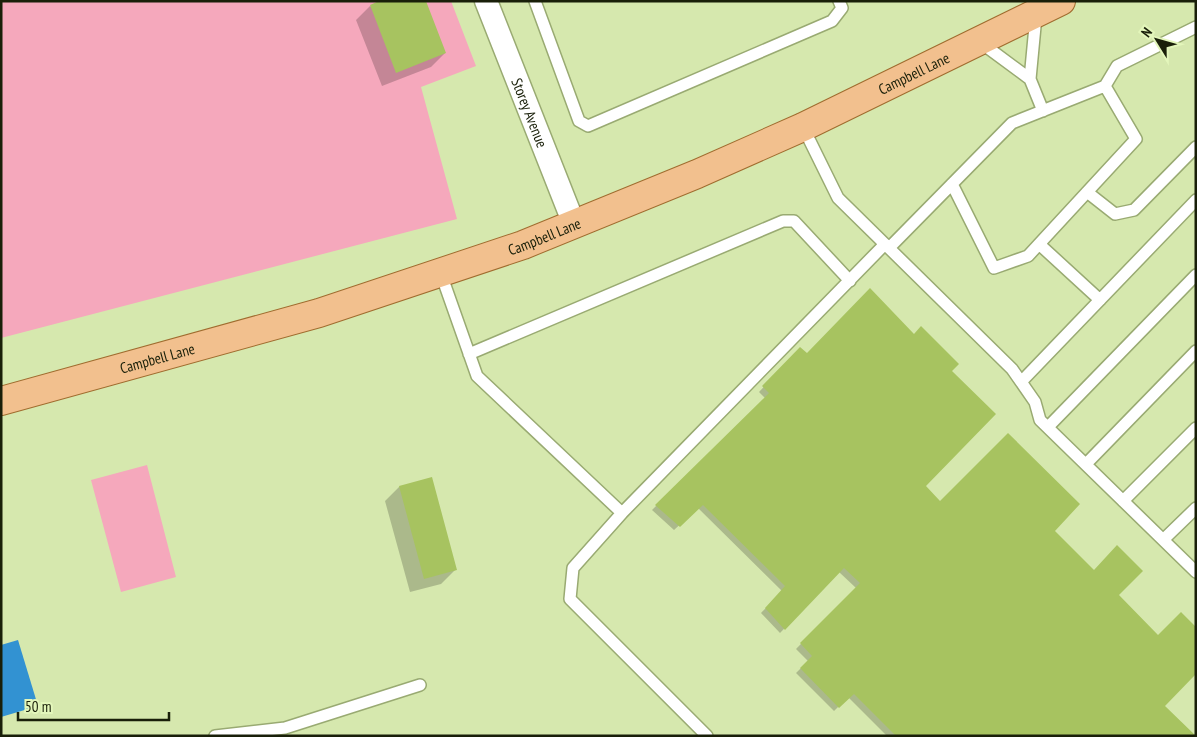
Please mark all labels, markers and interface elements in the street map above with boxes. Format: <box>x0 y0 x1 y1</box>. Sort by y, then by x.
north arrow <box>1132 15 1182 65</box>
text: N <box>1137 24 1156 41</box>
street label: Campbell Lane <box>875 48 952 98</box>
street label: Storey Avenue <box>508 75 552 150</box>
street label: Campbell Lane <box>505 213 583 259</box>
street label: Campbell Lane <box>118 338 197 377</box>
scale bar <box>18 690 169 722</box>
text: 50 m <box>25 697 51 716</box>

